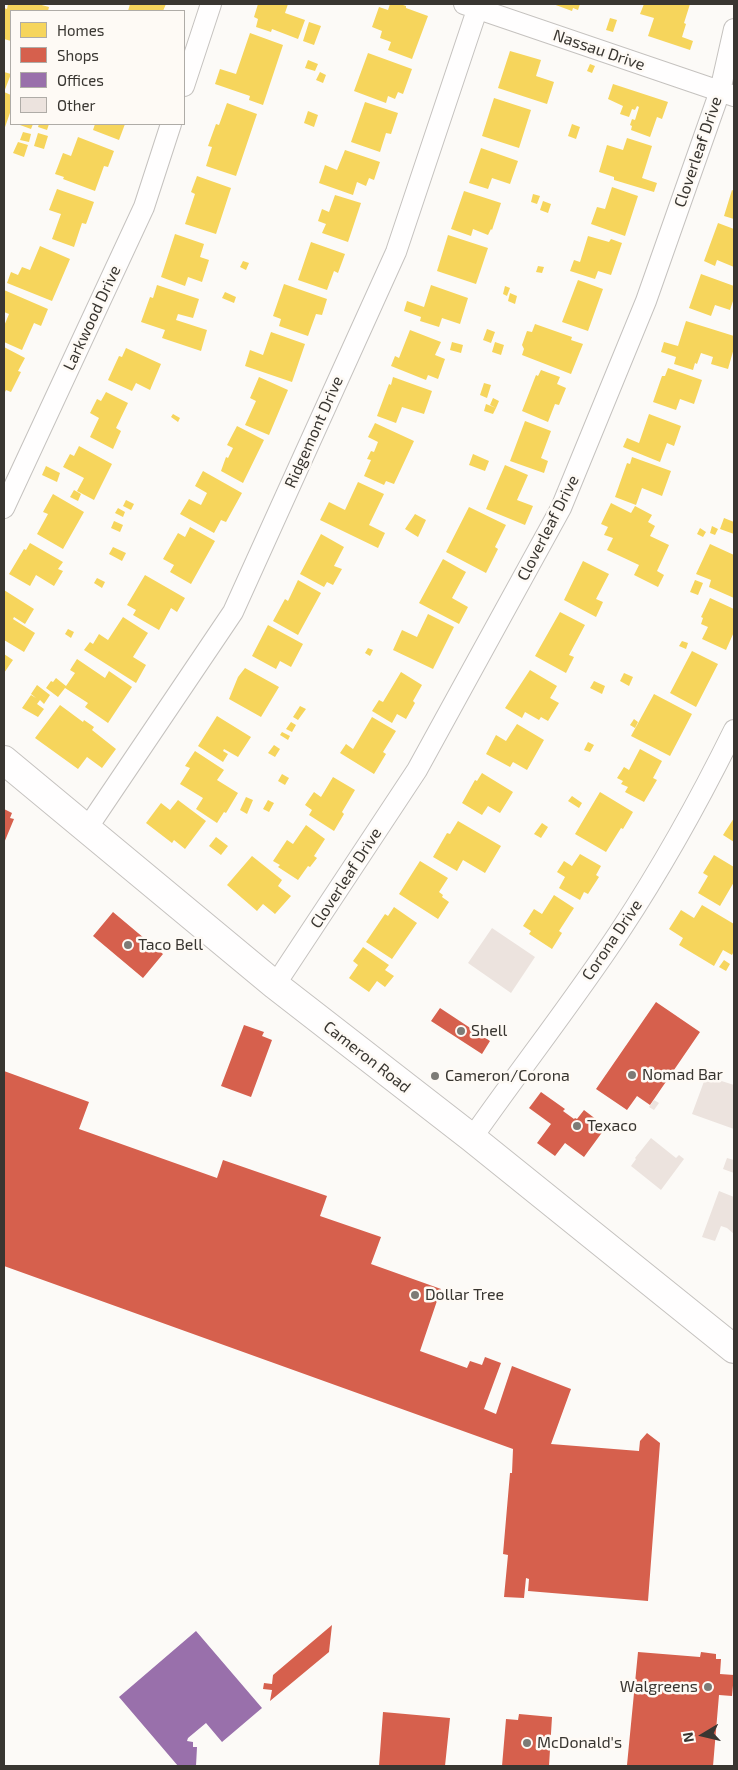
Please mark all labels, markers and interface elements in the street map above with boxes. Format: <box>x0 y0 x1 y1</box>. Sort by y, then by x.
legend <box>10 10 185 125</box>
text: Homes <box>57 21 104 39</box>
street label: Nassau Drive <box>551 25 647 75</box>
text: Shops <box>57 46 99 64</box>
text: Offices <box>57 71 104 89</box>
street label: Cloverleaf Drive <box>670 94 726 210</box>
text: Other <box>57 96 96 114</box>
street label: Larkwood Drive <box>59 262 125 374</box>
street label: Ridgemont Drive <box>281 373 347 491</box>
street label: Cloverleaf Drive <box>513 472 583 584</box>
street label: Cloverleaf Drive <box>306 824 386 932</box>
street label: Corona Drive <box>578 896 646 984</box>
place label: Taco Bell <box>138 935 203 955</box>
marker: Taco Bell <box>122 939 134 951</box>
street label: Cameron Road <box>320 1017 414 1097</box>
place label: Shell <box>471 1021 507 1041</box>
marker: Shell <box>455 1025 467 1037</box>
place label: Nomad Bar <box>642 1065 723 1085</box>
place label: Cameron/Corona <box>445 1066 570 1086</box>
marker: Nomad Bar <box>626 1069 638 1081</box>
marker: Cameron/Corona <box>429 1070 441 1082</box>
place label: Texaco <box>587 1116 637 1136</box>
marker: Texaco <box>571 1120 583 1132</box>
place label: Dollar Tree <box>425 1285 504 1305</box>
marker: Dollar Tree <box>409 1289 421 1301</box>
place label: Walgreens <box>620 1677 698 1697</box>
marker: Walgreens <box>702 1681 714 1693</box>
north arrow <box>678 1710 728 1760</box>
text: N <box>679 1731 697 1744</box>
place label: McDonald's <box>537 1733 622 1753</box>
marker: McDonald's <box>521 1737 533 1749</box>

